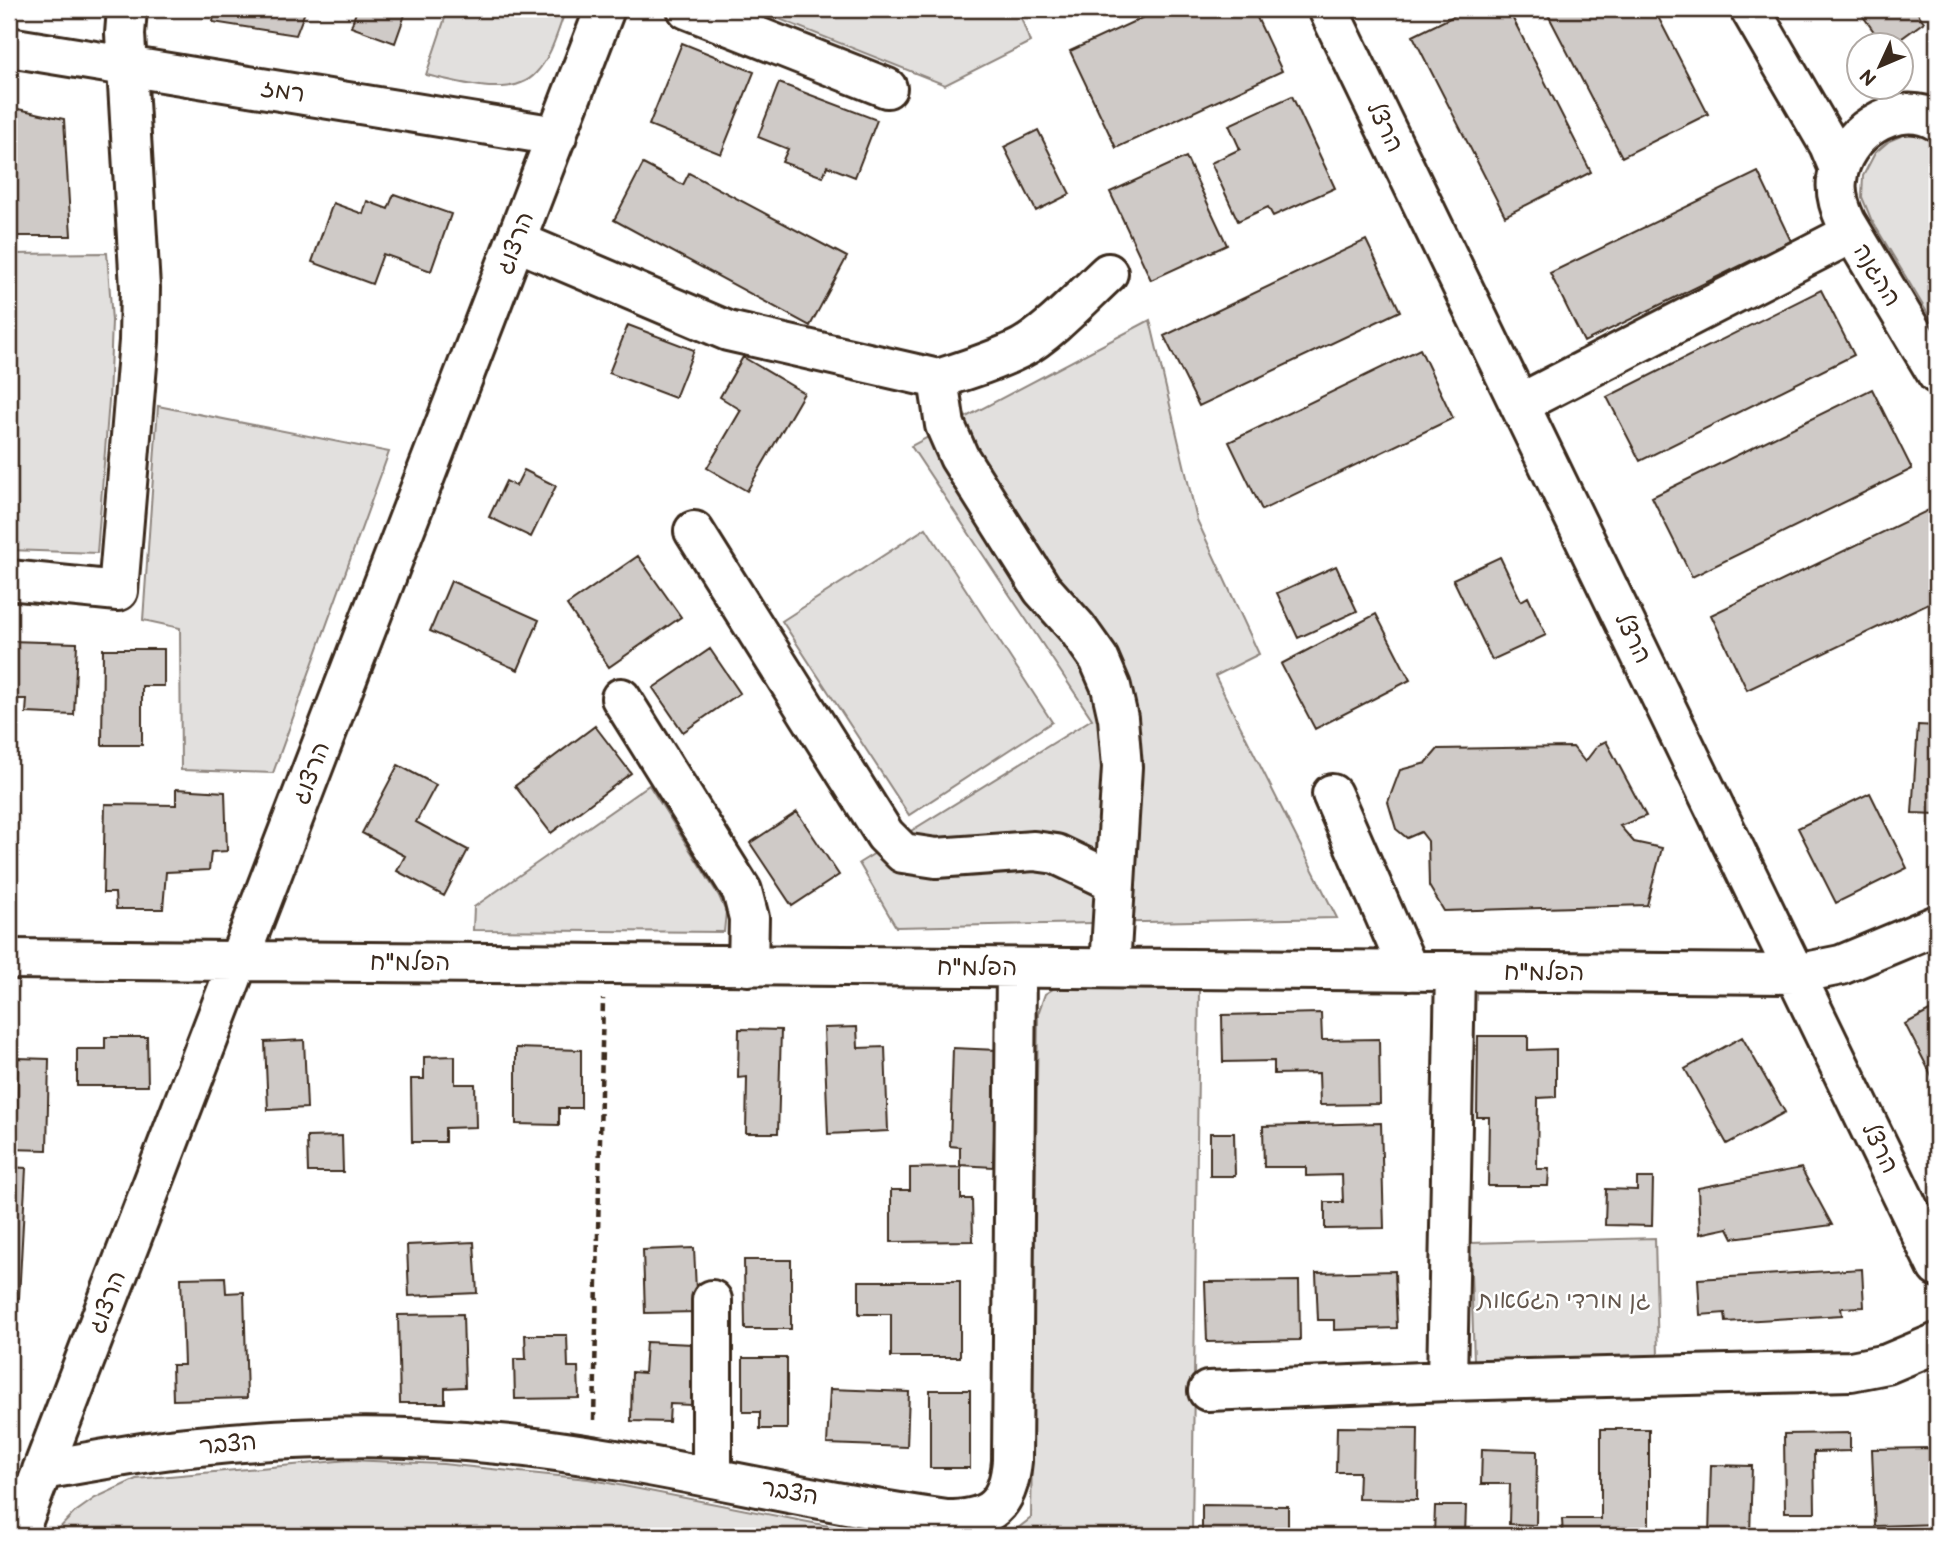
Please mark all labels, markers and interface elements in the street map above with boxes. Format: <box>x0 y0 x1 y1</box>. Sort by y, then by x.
north arrow <box>1844 32 1914 102</box>
text: N <box>1856 64 1882 90</box>
street label: רמז <box>259 73 307 109</box>
street label: הרצל <box>1360 97 1410 157</box>
street label: הרצוג <box>490 208 540 278</box>
street label: ההגנה <box>1847 238 1907 312</box>
street label: הרצל <box>1608 608 1658 668</box>
street label: הרצוג <box>286 738 336 808</box>
street label: הפלמ"ח <box>370 948 450 977</box>
street label: הפלמ"ח <box>937 953 1017 982</box>
street label: הפלמ"ח <box>1504 958 1584 987</box>
street label: הרצל <box>1855 1118 1905 1178</box>
street label: הרצוג <box>82 1267 132 1337</box>
park label: גן מורדי הגטאות <box>1475 1286 1651 1315</box>
street label: הצבר <box>198 1427 258 1461</box>
street label: הצבר <box>759 1473 821 1511</box>

